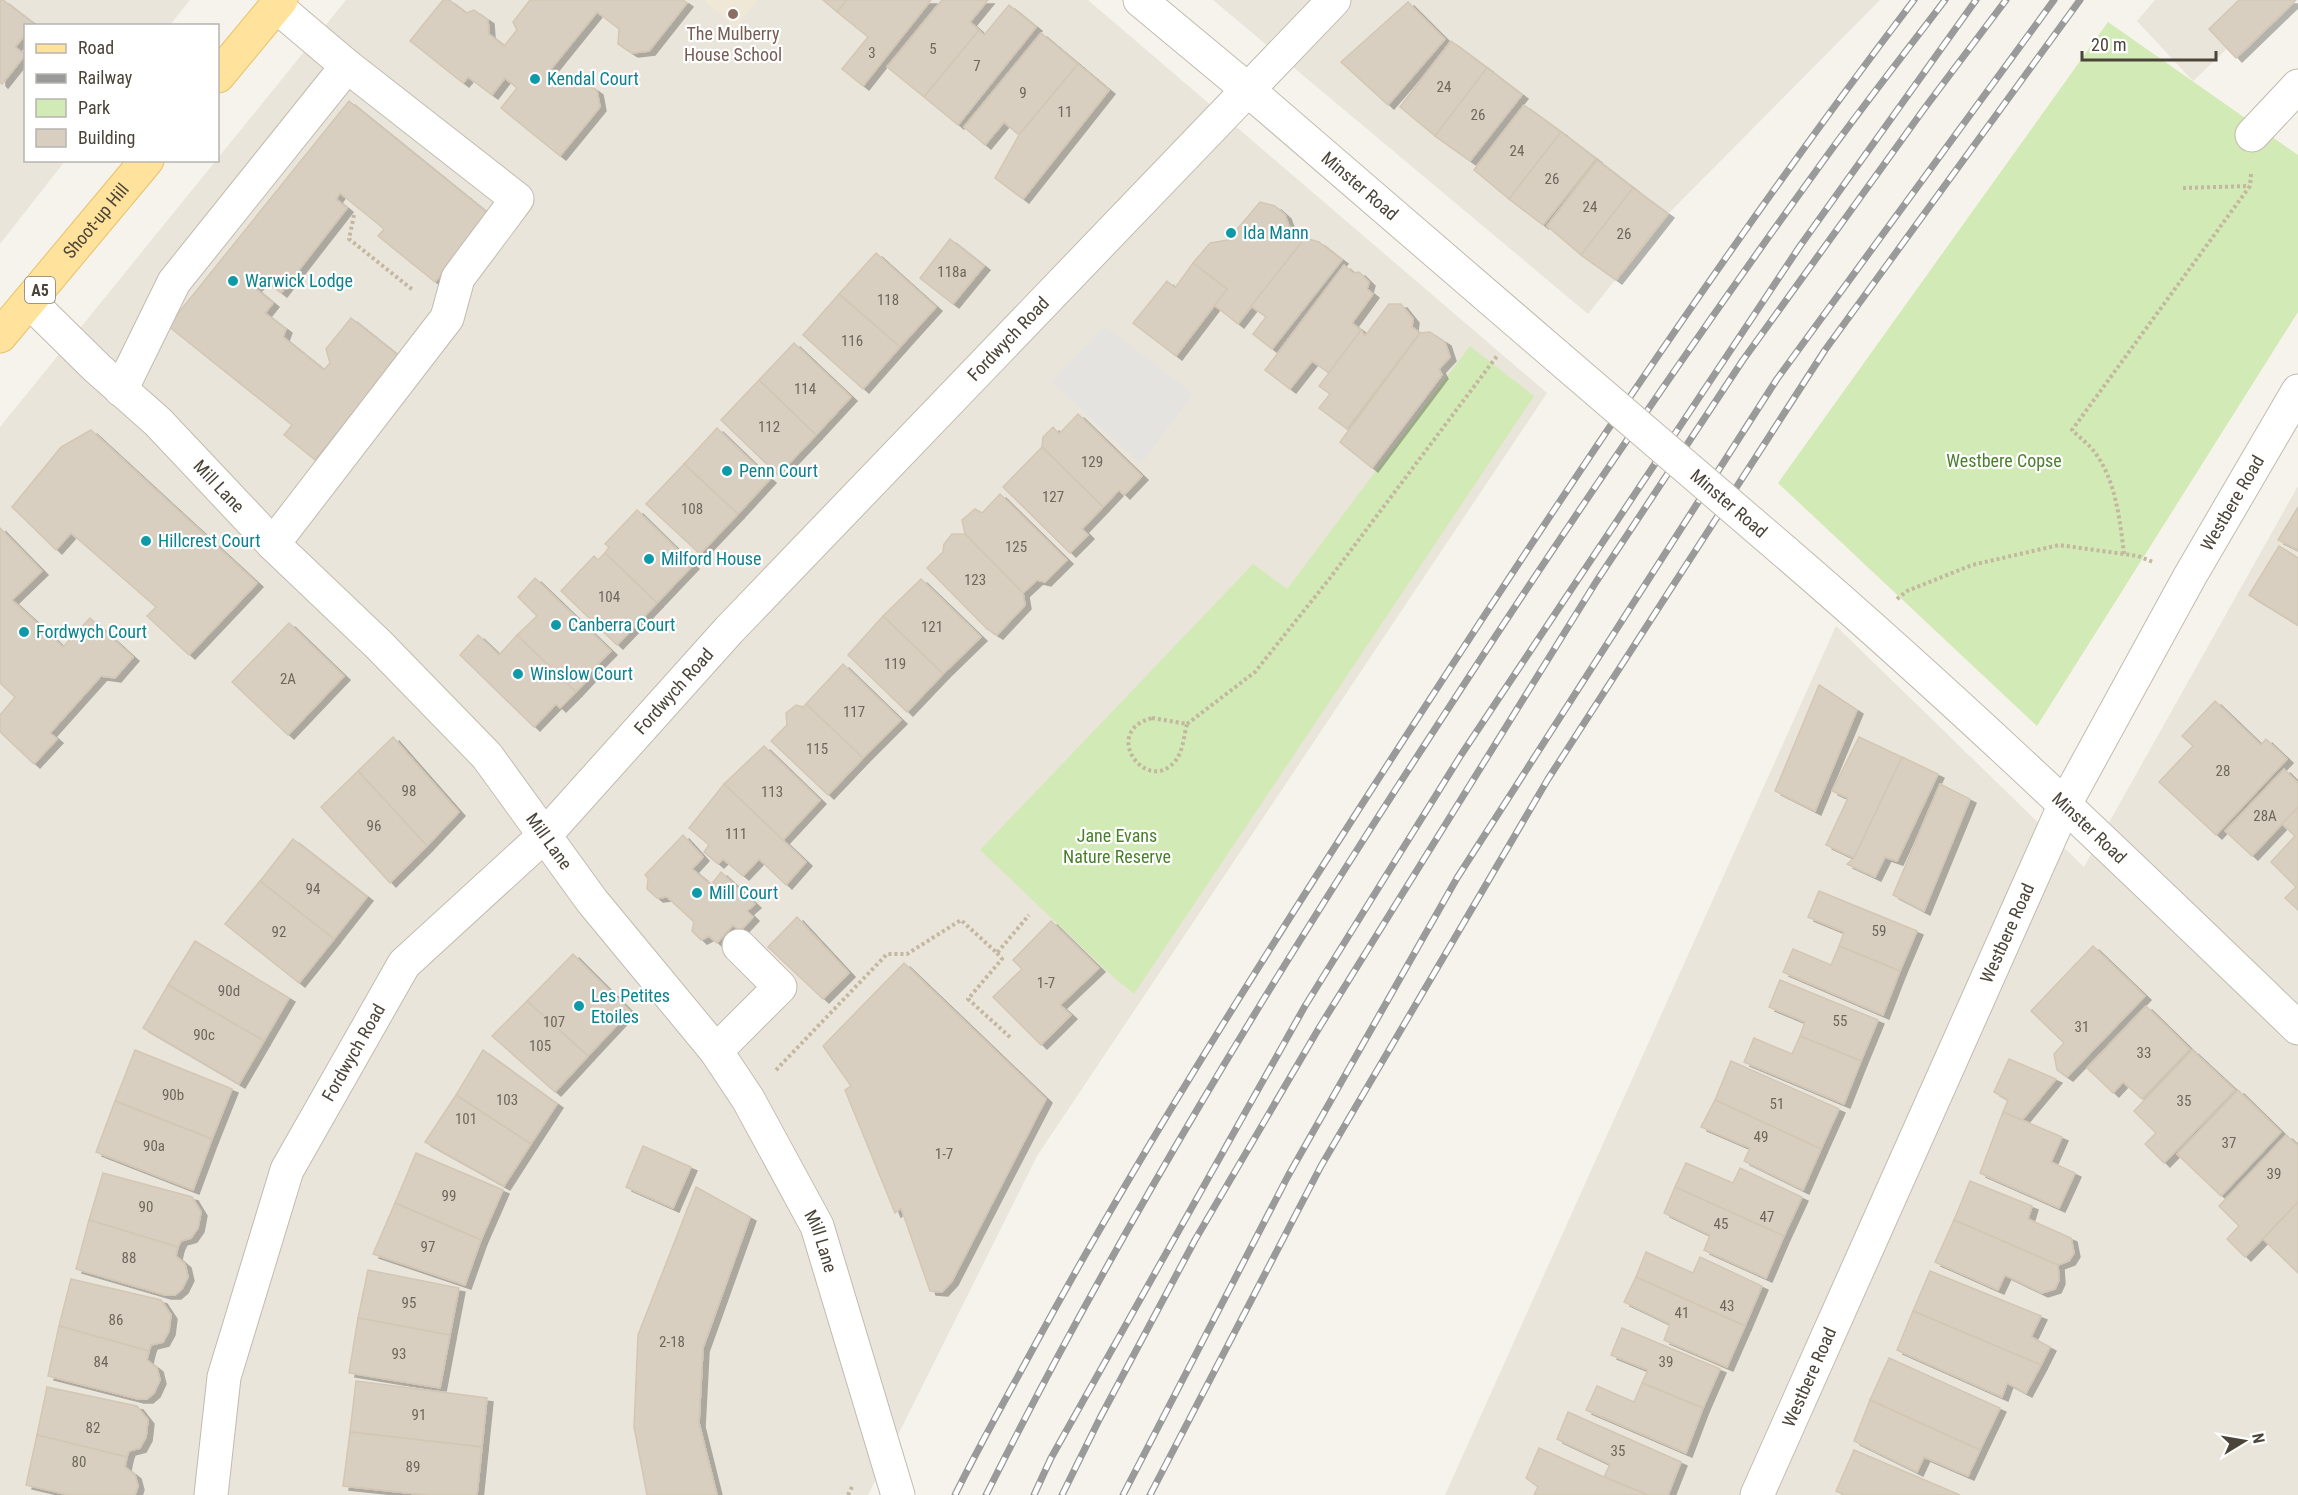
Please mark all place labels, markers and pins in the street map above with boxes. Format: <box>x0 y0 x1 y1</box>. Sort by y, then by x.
marker: The Mulberry House School <box>726 7 740 21</box>
place label: The Mulberry House School <box>684 23 782 65</box>
place label: Kendal Court <box>547 68 639 89</box>
marker: Kendal Court <box>528 72 542 86</box>
place label: Ida Mann <box>1243 222 1309 243</box>
marker: Ida Mann <box>1224 226 1238 240</box>
place label: Warwick Lodge <box>245 270 353 291</box>
marker: Warwick Lodge <box>226 274 240 288</box>
place label: Penn Court <box>739 460 818 481</box>
marker: Penn Court <box>720 464 734 478</box>
place label: Hillcrest Court <box>158 530 260 551</box>
marker: Hillcrest Court <box>139 534 153 548</box>
place label: Milford House <box>661 548 762 569</box>
marker: Milford House <box>642 552 656 566</box>
place label: Canberra Court <box>568 614 675 635</box>
marker: Canberra Court <box>549 618 563 632</box>
place label: Fordwych Court <box>36 621 147 642</box>
marker: Fordwych Court <box>17 625 31 639</box>
place label: Winslow Court <box>530 663 633 684</box>
marker: Winslow Court <box>511 667 525 681</box>
place label: Mill Court <box>709 882 778 903</box>
marker: Mill Court <box>690 886 704 900</box>
place label: Les Petites Etoiles <box>591 985 670 1027</box>
marker: Les Petites Etoiles <box>572 999 586 1013</box>

